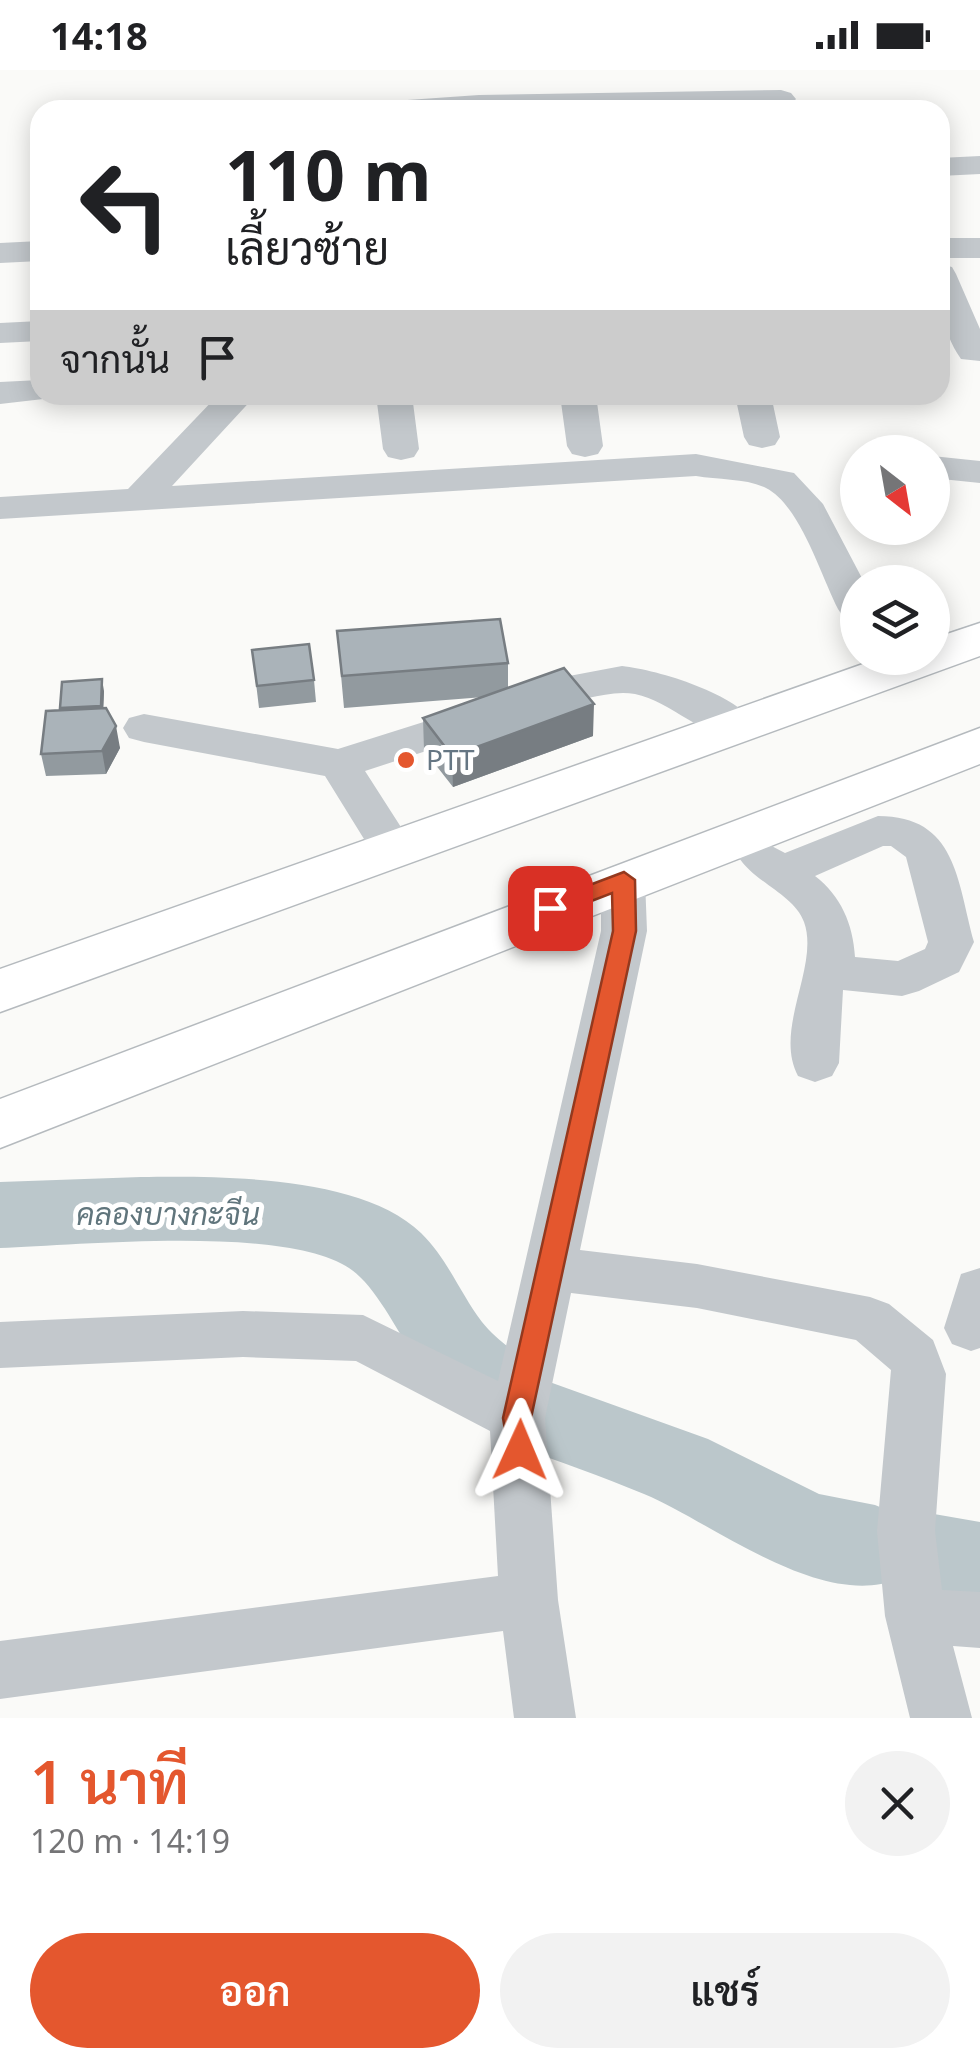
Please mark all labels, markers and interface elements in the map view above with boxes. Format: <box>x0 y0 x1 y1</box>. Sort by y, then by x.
text: 14:18 <box>50 9 148 61</box>
text: 110 m <box>225 126 432 222</box>
icon: left <box>60 140 190 270</box>
text: เลี้ยวซ้าย <box>225 217 389 278</box>
icon: arrive <box>190 330 245 385</box>
text: จากนั้น <box>60 332 170 384</box>
north arrow <box>840 435 950 545</box>
map controls <box>840 435 950 675</box>
button: layers <box>840 565 950 675</box>
place label: PTT <box>426 740 475 778</box>
marker: PTT <box>395 749 417 771</box>
pin <box>508 866 593 951</box>
icon: arrive <box>523 881 578 936</box>
water label: คลองบางกะจีน <box>76 1193 260 1234</box>
position arrow <box>468 1398 572 1502</box>
text: 1 นาที <box>30 1740 189 1822</box>
button: close <box>845 1751 950 1856</box>
text: 120 m · 14:19 <box>30 1819 230 1862</box>
button: ออก <box>30 1933 480 2048</box>
button: แชร์ <box>500 1933 950 2048</box>

